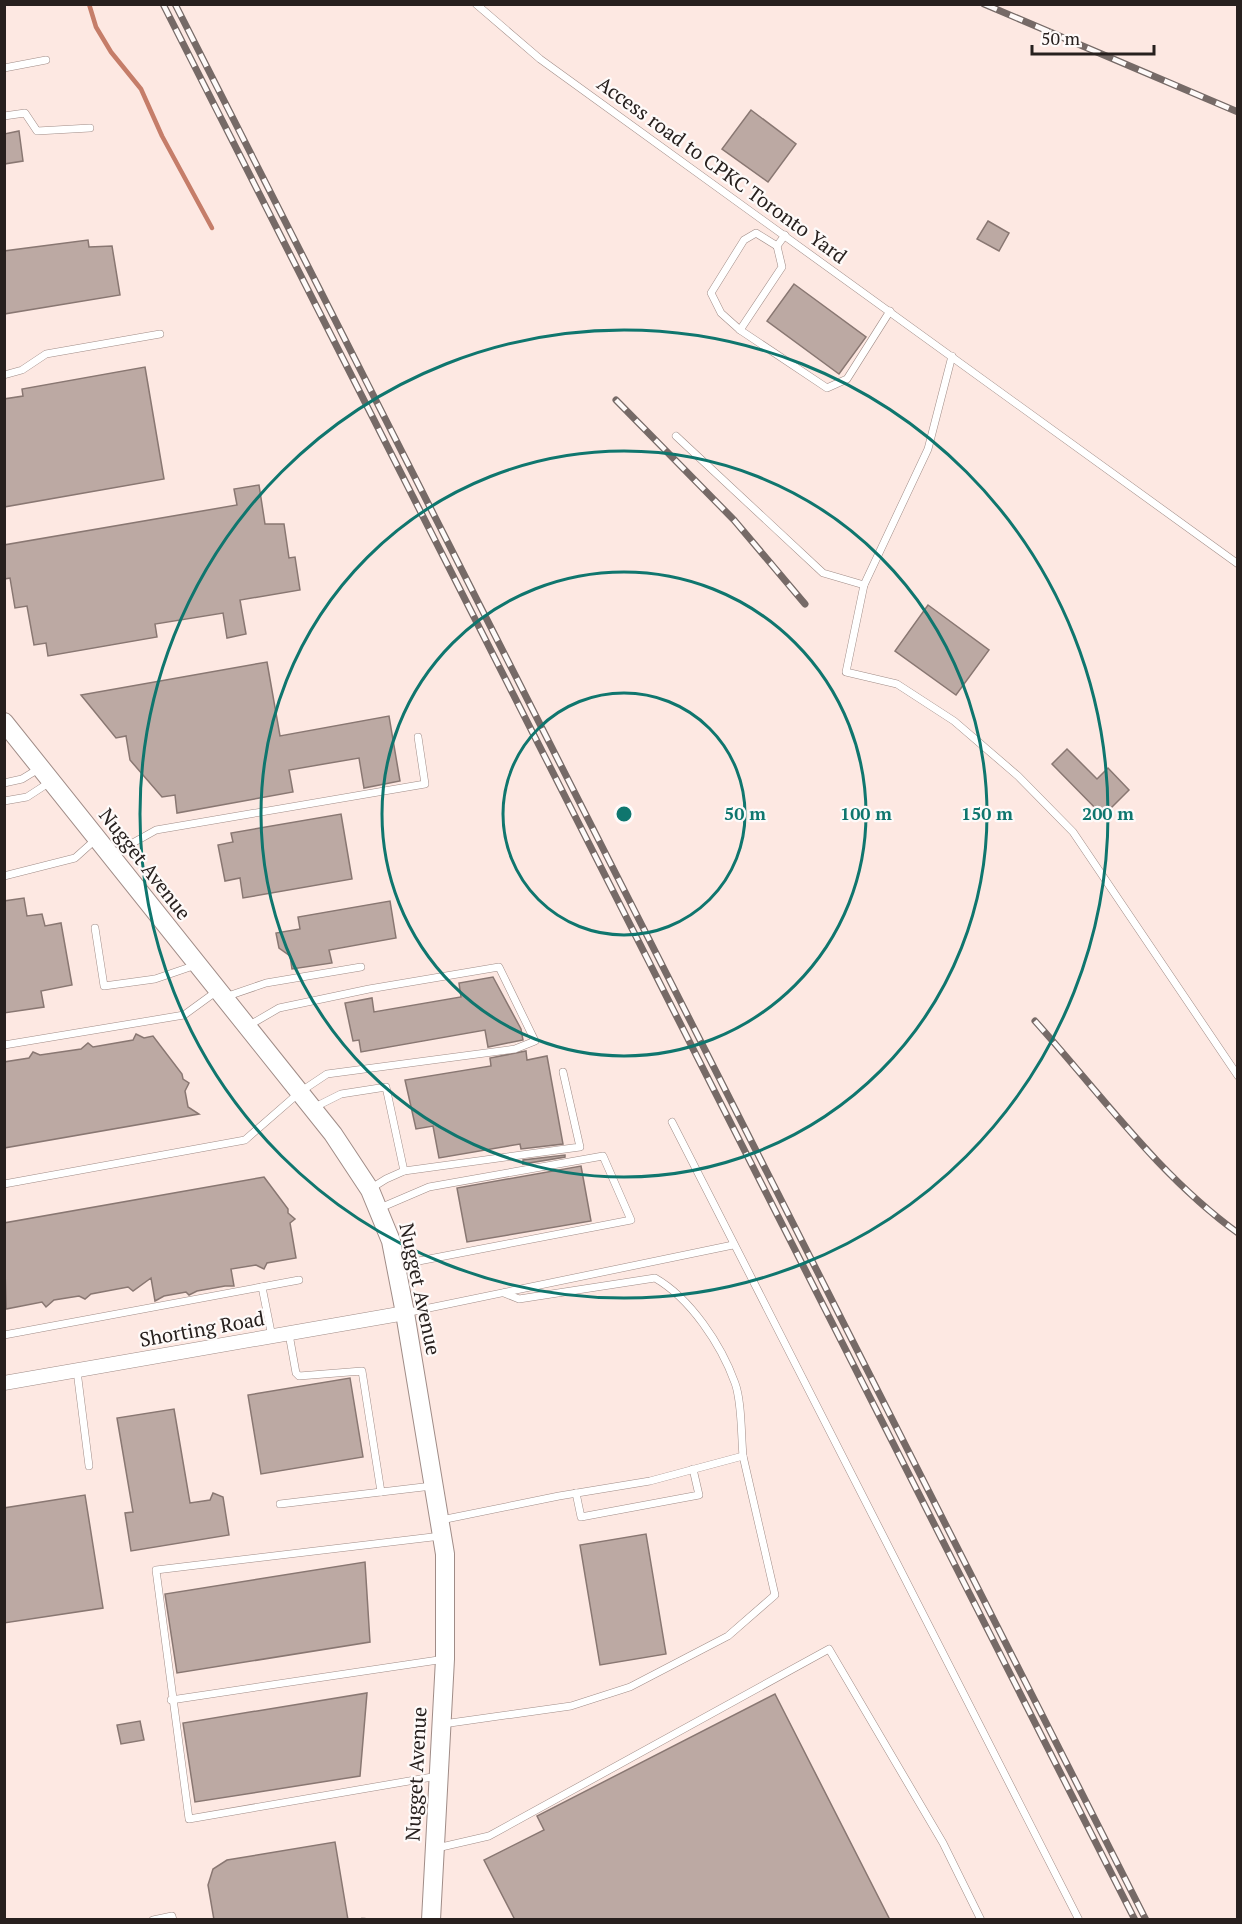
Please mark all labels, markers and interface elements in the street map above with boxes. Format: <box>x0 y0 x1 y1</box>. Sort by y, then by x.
scale bar <box>1032 18 1154 56</box>
text: 50 m <box>1041 26 1081 50</box>
street label: Access road to CPKC Toronto Yard <box>592 70 853 269</box>
text: 50 m <box>724 801 766 825</box>
text: 100 m <box>840 801 892 825</box>
text: 150 m <box>961 801 1013 825</box>
text: 200 m <box>1082 801 1134 825</box>
street label: Nugget Avenue <box>93 802 197 925</box>
centre of rings <box>614 804 634 824</box>
street label: Nugget Avenue <box>393 1220 448 1358</box>
street label: Shorting Road <box>137 1304 267 1353</box>
street label: Nugget Avenue <box>398 1706 433 1842</box>

